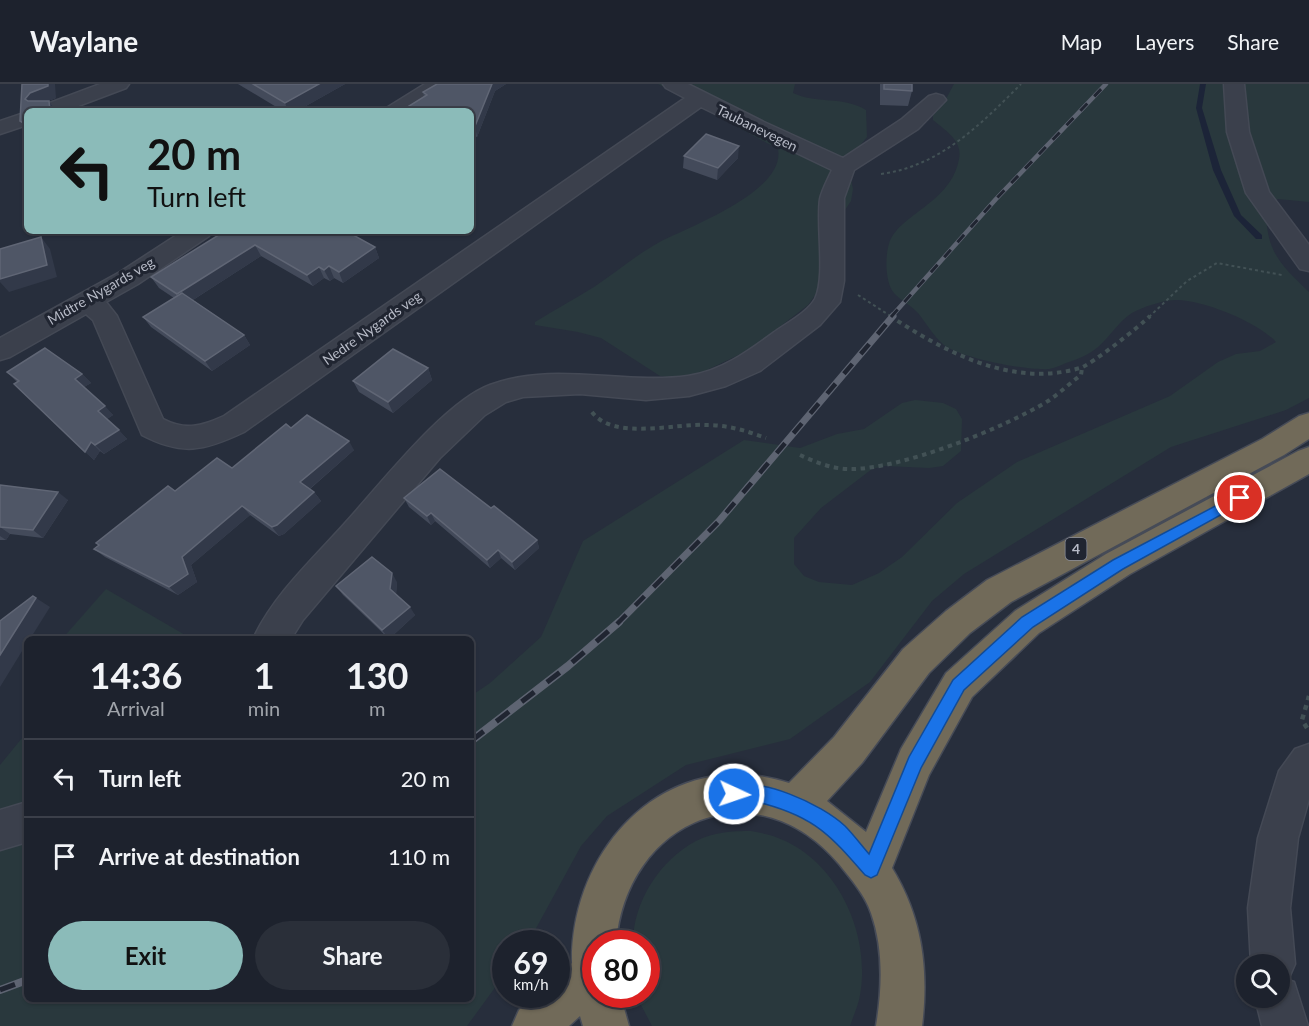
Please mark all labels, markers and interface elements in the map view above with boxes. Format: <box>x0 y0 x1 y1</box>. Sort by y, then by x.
text: Waylane <box>30 24 138 58</box>
text: Map <box>1061 29 1102 54</box>
text: Layers <box>1135 29 1194 54</box>
text: Share <box>1227 29 1279 54</box>
street label: Taubanevegen <box>714 101 801 154</box>
text: 20 m <box>147 129 241 179</box>
icon: left <box>48 132 126 210</box>
text: Turn left <box>147 180 246 213</box>
street label: Midtre Nygards veg <box>44 253 157 328</box>
street label: Nedre Nygards veg <box>319 287 425 368</box>
pin <box>1214 472 1265 523</box>
icon: arrive <box>1223 481 1256 514</box>
road number: 4 <box>1066 538 1086 560</box>
text: 14:36 <box>90 653 182 697</box>
text: 1 <box>254 653 275 697</box>
text: 130 <box>346 653 408 697</box>
text: Arrival <box>107 696 165 720</box>
text: min <box>248 696 280 720</box>
text: m <box>369 696 385 720</box>
icon: left <box>48 762 81 795</box>
position arrow <box>702 762 766 826</box>
text: Turn left <box>99 765 181 792</box>
text: 20 m <box>401 765 450 792</box>
icon: arrive <box>48 840 81 873</box>
text: Arrive at destination <box>99 843 300 870</box>
text: 110 m <box>388 843 450 870</box>
button: Exit <box>48 921 243 990</box>
button: Share <box>255 921 450 990</box>
speed limit sign: 80 <box>582 930 660 1008</box>
text: 69 <box>514 944 548 980</box>
map controls <box>1236 954 1290 1008</box>
button: search <box>1236 954 1290 1008</box>
text: km/h <box>513 975 549 993</box>

